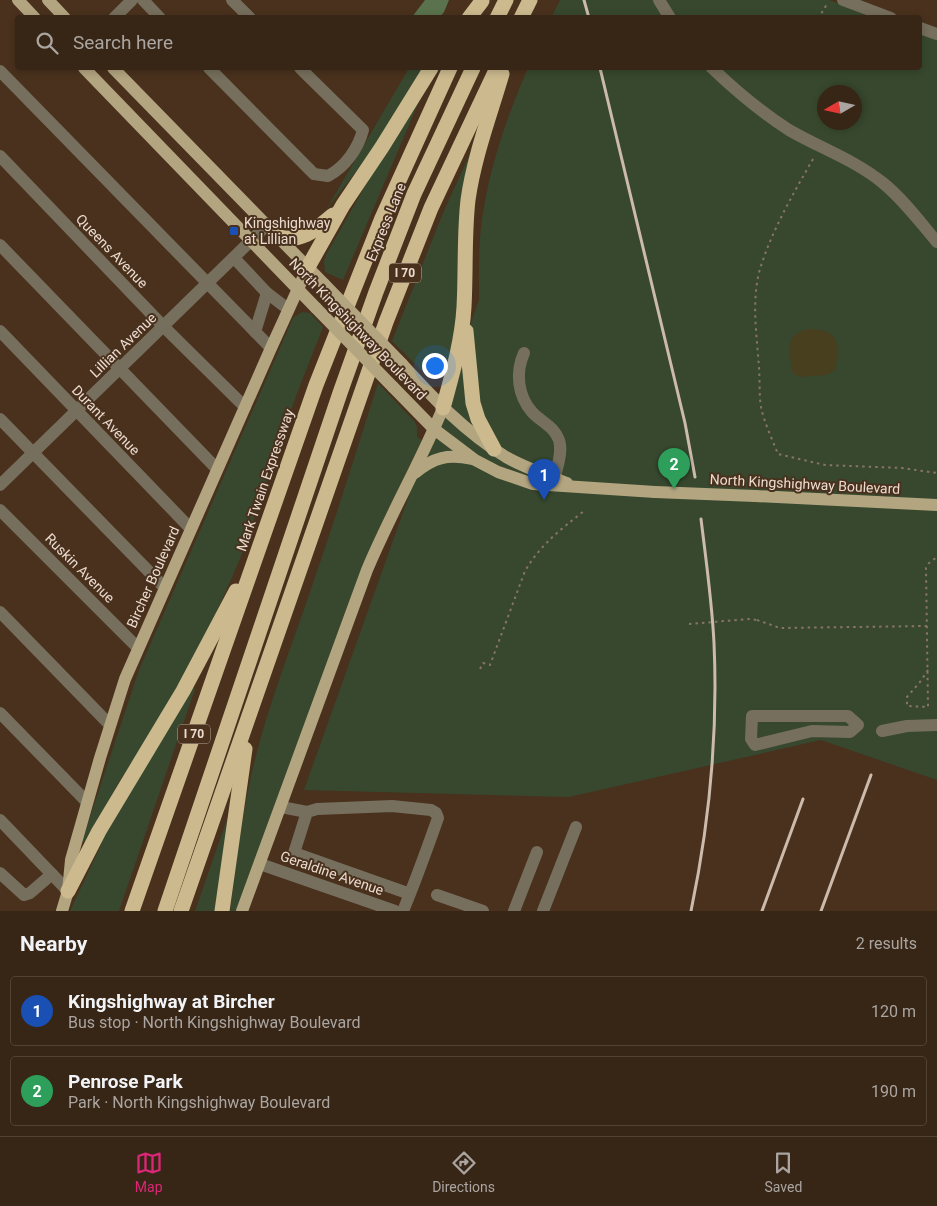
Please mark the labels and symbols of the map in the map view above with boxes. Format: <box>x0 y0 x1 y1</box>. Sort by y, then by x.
north arrow <box>817 85 862 130</box>
street label: Express Lane <box>363 181 409 263</box>
street label: Queens Avenue <box>73 211 151 291</box>
place label: Kingshighway at Lillian <box>244 215 331 247</box>
marker: Kingshighway at Lillian <box>228 225 240 237</box>
street label: North Kingshighway Boulevard <box>286 255 430 403</box>
road number: I 70 <box>389 264 421 282</box>
street label: Lillian Avenue <box>87 309 159 381</box>
your location <box>422 353 448 379</box>
street label: Durant Avenue <box>69 382 143 458</box>
street label: Mark Twain Expressway <box>233 406 297 553</box>
pin: 2 <box>658 448 690 489</box>
pin: 1 <box>528 459 560 500</box>
street label: North Kingshighway Boulevard <box>709 471 901 497</box>
street label: Bircher Boulevard <box>123 524 183 630</box>
street label: Ruskin Avenue <box>42 530 118 606</box>
road number: I 70 <box>178 724 210 744</box>
street label: Geraldine Avenue <box>278 848 386 898</box>

